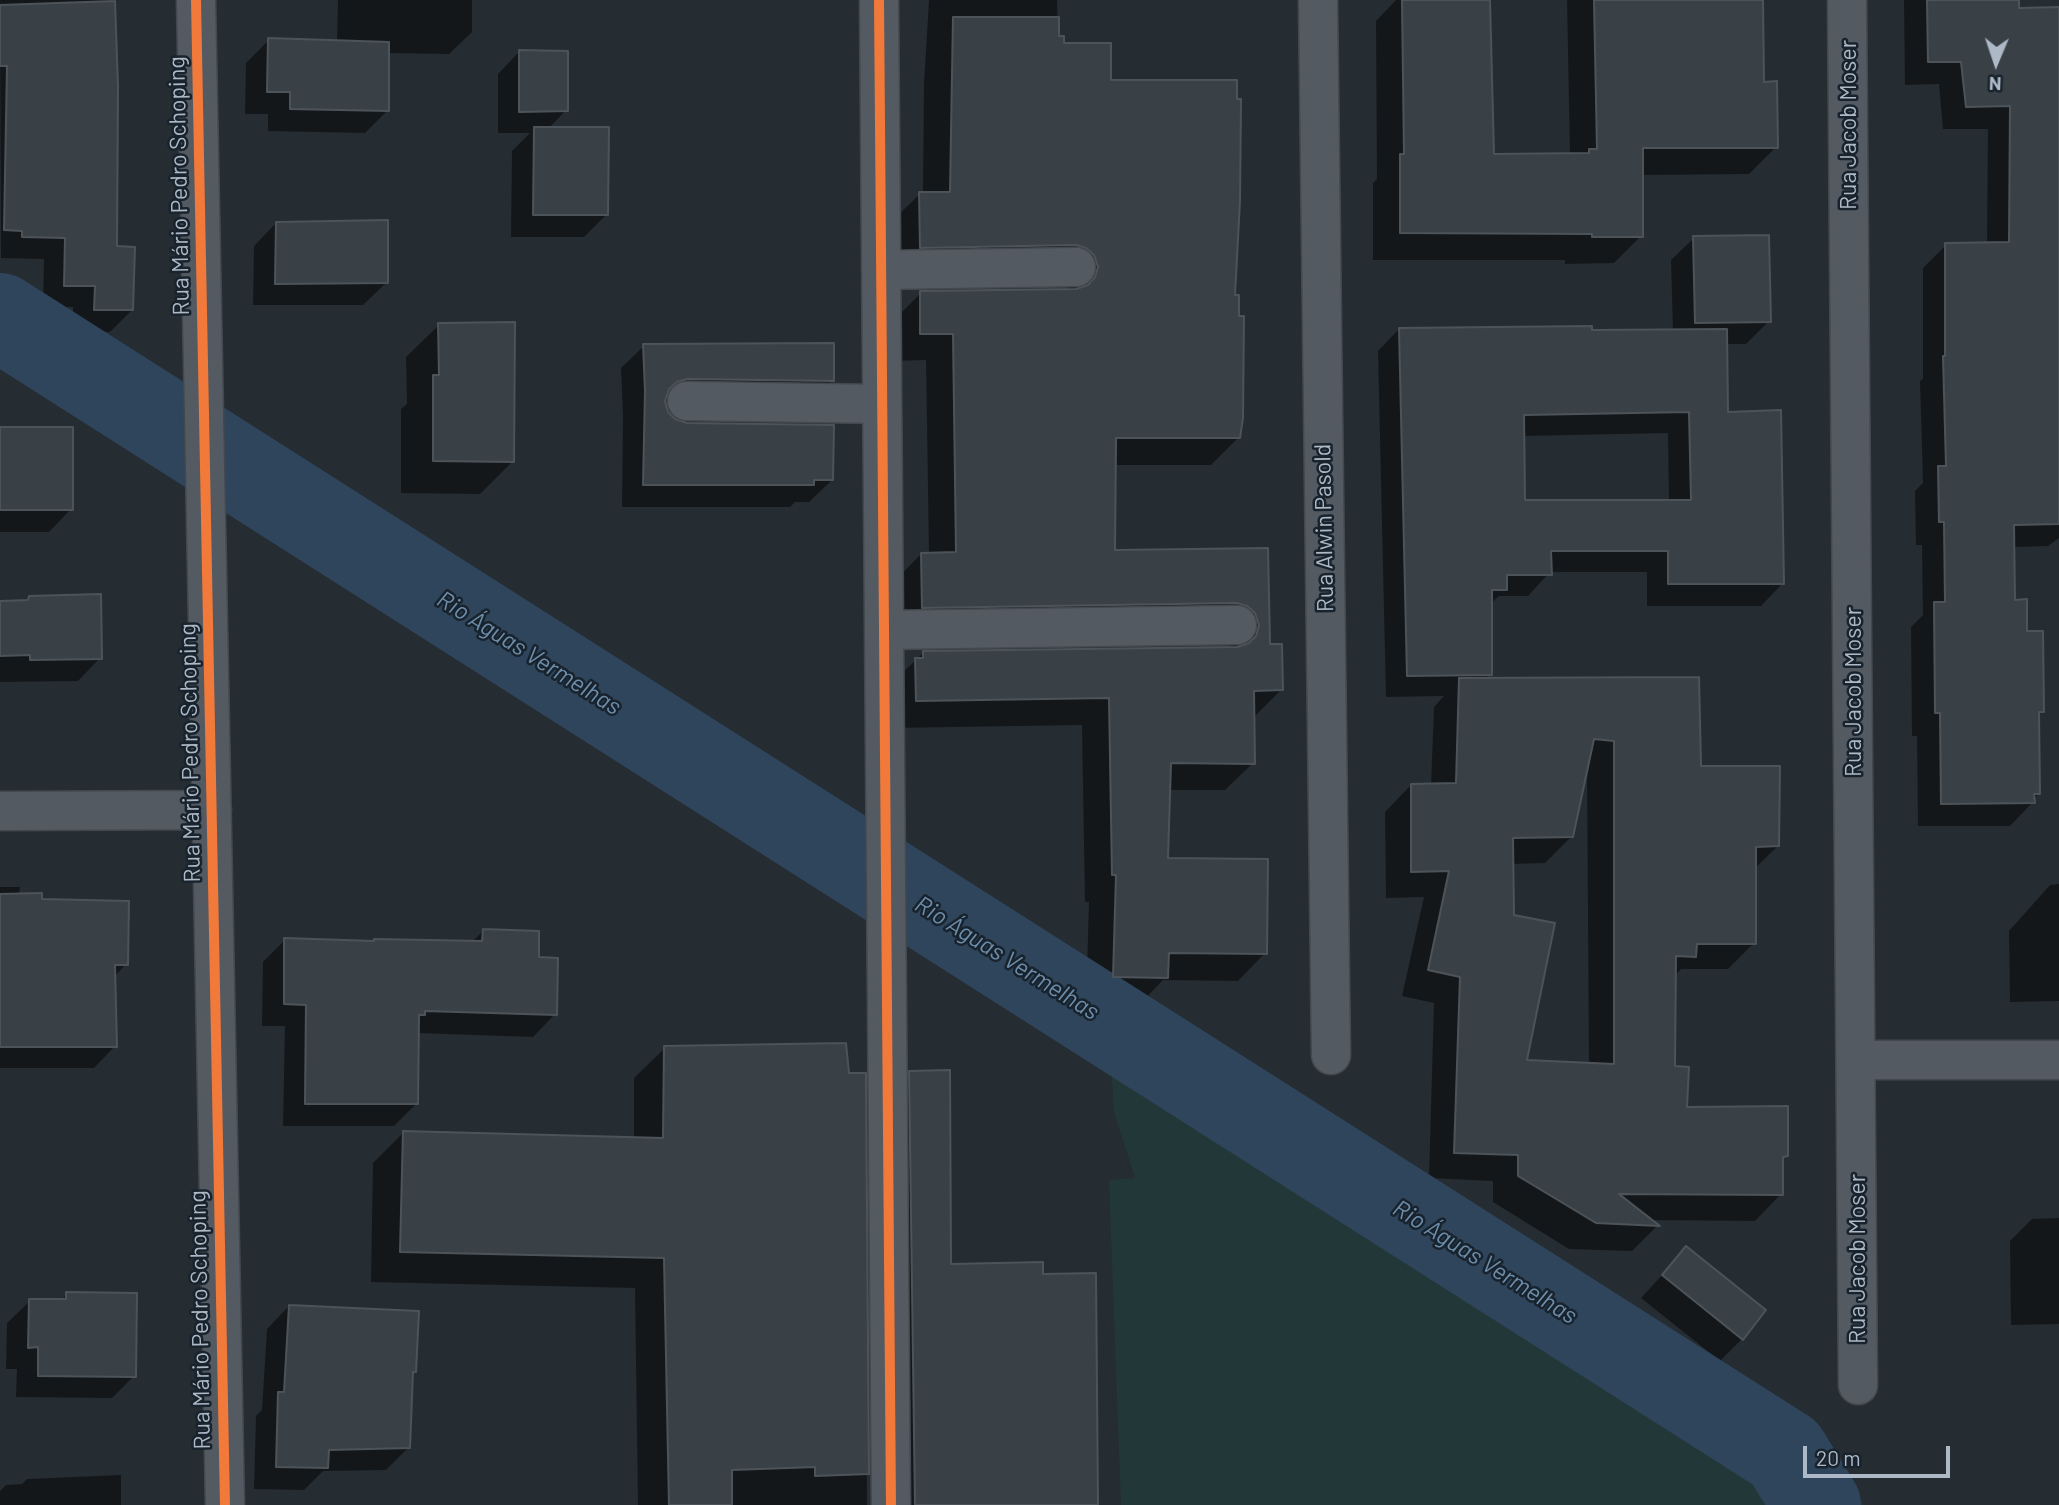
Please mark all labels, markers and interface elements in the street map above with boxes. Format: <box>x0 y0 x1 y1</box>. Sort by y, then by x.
north arrow <box>1961 28 2031 98</box>
street label: Rua Jacob Moser <box>1834 40 1862 210</box>
street label: Rua Mário Pedro Schoping <box>163 56 195 316</box>
text: N <box>1989 73 2002 96</box>
street label: Rua Alwin Pasold <box>1309 444 1339 612</box>
water label: Rio Águas Vermelhas <box>432 585 626 721</box>
street label: Rua Jacob Moser <box>1839 607 1867 777</box>
street label: Rua Mário Pedro Schoping <box>174 623 206 883</box>
water label: Rio Águas Vermelhas <box>910 890 1104 1026</box>
street label: Rua Jacob Moser <box>1843 1174 1871 1344</box>
street label: Rua Mário Pedro Schoping <box>184 1190 216 1450</box>
water label: Rio Águas Vermelhas <box>1388 1194 1582 1330</box>
scale bar <box>1807 1432 1954 1476</box>
text: 20 m <box>1816 1445 1861 1470</box>

